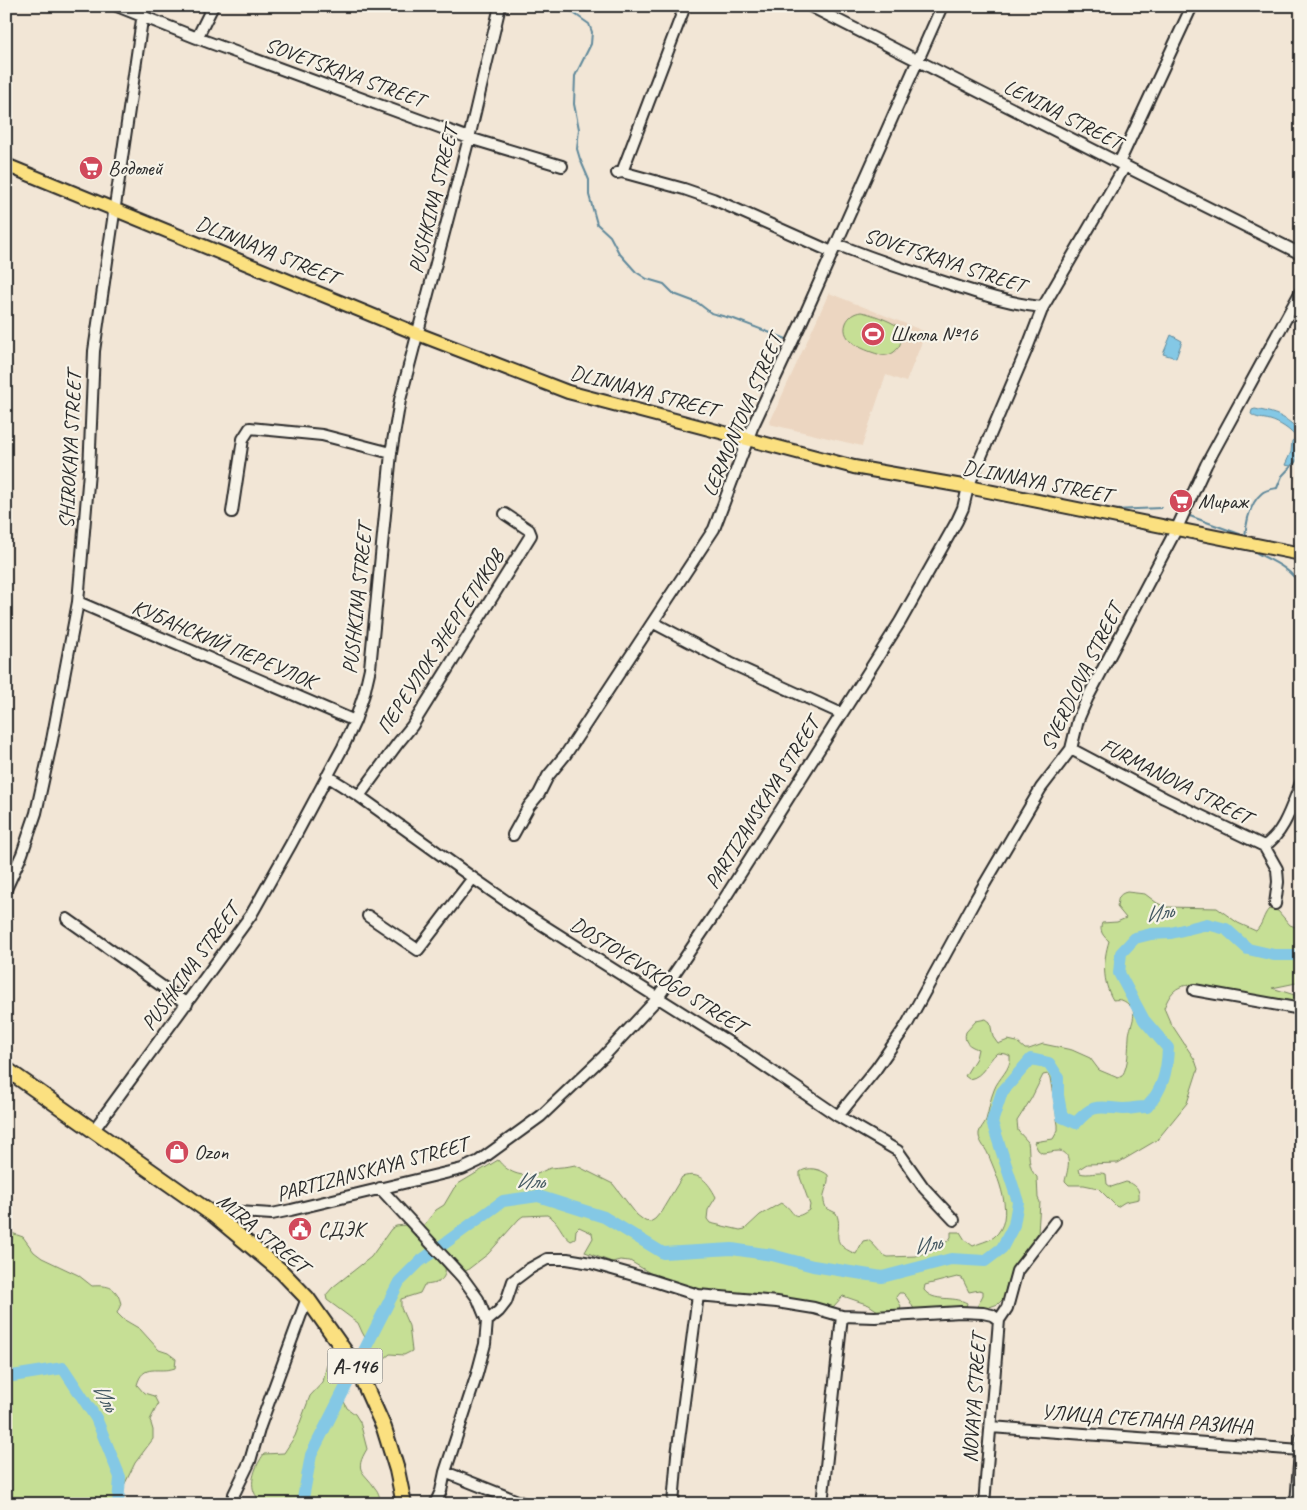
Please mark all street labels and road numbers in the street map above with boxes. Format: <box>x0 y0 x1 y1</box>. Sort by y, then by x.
street label: SOVETSKAYA STREET <box>262 31 432 114</box>
street label: LENINA STREET <box>1000 73 1130 157</box>
street label: PUSHKINA STREET <box>402 119 465 276</box>
street label: DLINNAYA STREET <box>192 210 347 292</box>
street label: SOVETSKAYA STREET <box>861 222 1033 300</box>
street label: LERMONTOVA STREET <box>696 326 790 500</box>
street label: DLINNAYA STREET <box>568 359 725 424</box>
street label: SHIROKAYA STREET <box>53 365 87 529</box>
street label: DLINNAYA STREET <box>960 454 1119 509</box>
street label: PUSHKINA STREET <box>336 518 378 675</box>
street label: ПЕРЕУЛОК ЭНЕРГЕТИКОВ <box>371 543 511 739</box>
street label: КУБАНСКИЙ ПЕРЕУЛОК <box>128 594 324 696</box>
street label: SVERDLOVA STREET <box>1034 596 1130 755</box>
street label: PARTIZANSKAYA STREET <box>699 708 828 893</box>
street label: FURMANOVA STREET <box>1096 732 1260 833</box>
street label: PUSHKINA STREET <box>135 894 248 1035</box>
street label: DOSTOYEVSKOGO STREET <box>566 911 755 1042</box>
street label: PARTIZANSKAYA STREET <box>274 1130 476 1207</box>
street label: MIRA STREET <box>212 1187 318 1282</box>
street label: NOVAYA STREET <box>957 1328 992 1463</box>
road number: А-146 <box>328 1348 382 1384</box>
street label: УЛИЦА СТЕПАНА РАЗИНА <box>1040 1399 1254 1439</box>

